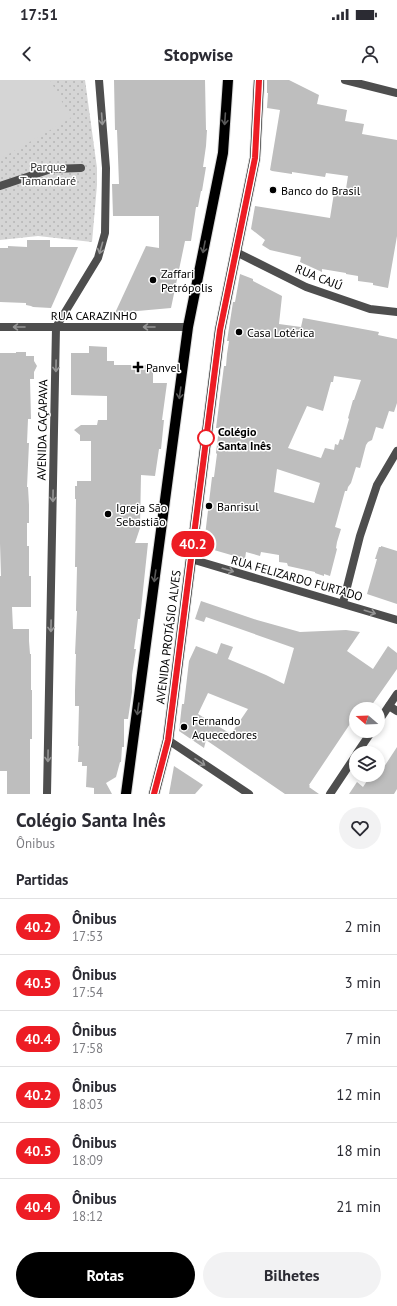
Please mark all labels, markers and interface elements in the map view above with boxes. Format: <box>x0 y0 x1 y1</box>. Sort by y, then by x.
text: 17:51 <box>20 5 58 24</box>
icon: back <box>16 43 38 65</box>
text: Stopwise <box>164 43 233 66</box>
icon: person <box>359 43 381 65</box>
one-way arrow <box>99 112 106 125</box>
one-way arrow <box>221 112 228 125</box>
park label: Parque Tamandaré <box>20 159 76 188</box>
place label: Banco do Brasil <box>281 183 361 198</box>
marker: Banco do Brasil <box>268 185 278 195</box>
one-way arrow <box>200 240 208 253</box>
one-way arrow <box>97 241 104 254</box>
street label: RUA CAJÚ <box>293 261 345 293</box>
place label: Zaffari Petrópolis <box>161 266 213 295</box>
marker: Zaffari Petrópolis <box>148 275 158 285</box>
street label: RUA CARAZINHO <box>51 308 137 323</box>
one-way arrow <box>13 323 26 331</box>
one-way arrow <box>143 323 156 331</box>
place label: Casa Lotérica <box>247 325 314 340</box>
marker: Casa Lotérica <box>234 327 244 337</box>
one-way arrow <box>52 359 59 372</box>
place label: Panvel <box>146 360 181 375</box>
marker: Panvel <box>133 362 143 372</box>
street label: AVENIDA CAÇAPAVA <box>34 379 50 481</box>
one-way arrow <box>176 386 184 399</box>
place label: Colégio Santa Inês <box>218 424 271 453</box>
marker: Colégio Santa Inês <box>197 429 215 447</box>
one-way arrow <box>49 489 57 502</box>
place label: Banrisul <box>217 499 259 514</box>
place label: Igreja São Sebastião <box>116 500 167 529</box>
marker: Banrisul <box>204 501 214 511</box>
marker: Igreja São Sebastião <box>103 509 113 519</box>
line badge: 40.2 <box>165 531 221 557</box>
text: 40.2 <box>179 535 207 553</box>
street label: RUA FELIZARDO FURTADO <box>229 552 365 604</box>
one-way arrow <box>221 567 234 574</box>
street label: AVENIDA PROTÁSIO ALVES <box>152 569 184 705</box>
one-way arrow <box>152 569 159 582</box>
one-way arrow <box>363 609 376 616</box>
one-way arrow <box>47 619 54 632</box>
one-way arrow <box>134 702 142 715</box>
north arrow <box>349 702 385 738</box>
map controls <box>349 702 385 782</box>
place label: Fernando Aquecedores <box>192 713 257 742</box>
marker: Fernando Aquecedores <box>179 722 189 732</box>
button: layers <box>349 746 385 782</box>
one-way arrow <box>44 749 52 762</box>
one-way arrow <box>194 758 206 766</box>
button: heart <box>339 807 381 849</box>
text: Colégio Santa Inês <box>16 808 166 832</box>
text: Ônibus <box>16 835 55 852</box>
text: Partidas <box>16 870 68 889</box>
text: Ônibus <box>72 909 117 928</box>
text: 2 min <box>344 917 381 936</box>
text: 40.2 <box>24 918 52 936</box>
text: 17:53 <box>72 928 103 945</box>
text: Ônibus <box>72 965 117 984</box>
text: 3 min <box>344 973 381 992</box>
text: 40.5 <box>24 974 52 992</box>
text: 17:54 <box>72 984 103 1001</box>
text: Ônibus <box>72 1021 117 1040</box>
text: 7 min <box>345 1029 381 1048</box>
text: 40.4 <box>24 1030 52 1048</box>
text: 17:58 <box>72 1040 103 1057</box>
text: Ônibus <box>72 1077 117 1096</box>
text: 12 min <box>336 1085 381 1104</box>
text: 40.2 <box>24 1086 52 1104</box>
text: 18:03 <box>72 1096 103 1113</box>
text: Ônibus <box>72 1133 117 1152</box>
text: 18 min <box>336 1141 381 1160</box>
text: 40.5 <box>24 1142 52 1160</box>
text: 18:09 <box>72 1152 103 1169</box>
text: Ônibus <box>72 1189 117 1208</box>
text: 21 min <box>336 1197 381 1216</box>
text: 40.4 <box>24 1198 52 1216</box>
text: 18:12 <box>72 1208 103 1225</box>
button: Rotas <box>16 1252 195 1298</box>
button: Bilhetes <box>203 1252 381 1298</box>

